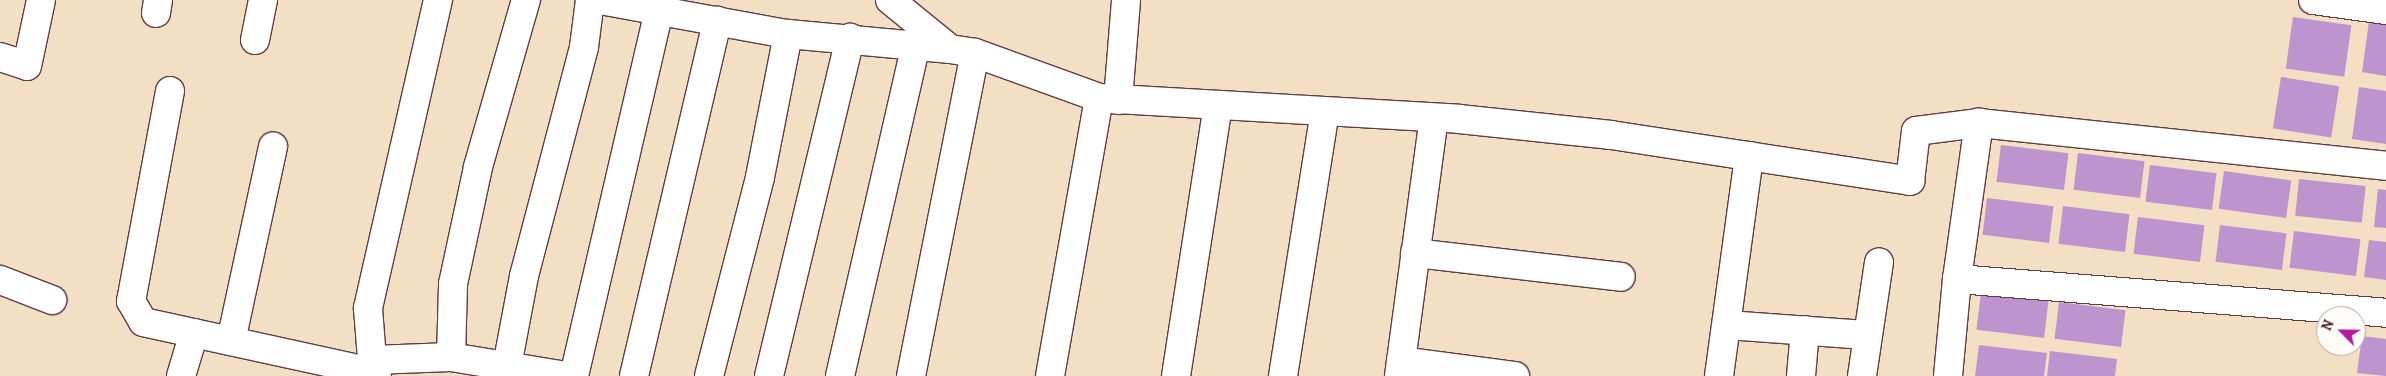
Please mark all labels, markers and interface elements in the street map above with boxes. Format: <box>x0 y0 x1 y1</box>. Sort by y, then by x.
north arrow <box>2316 306 2366 356</box>
text: N <box>2317 317 2338 334</box>

